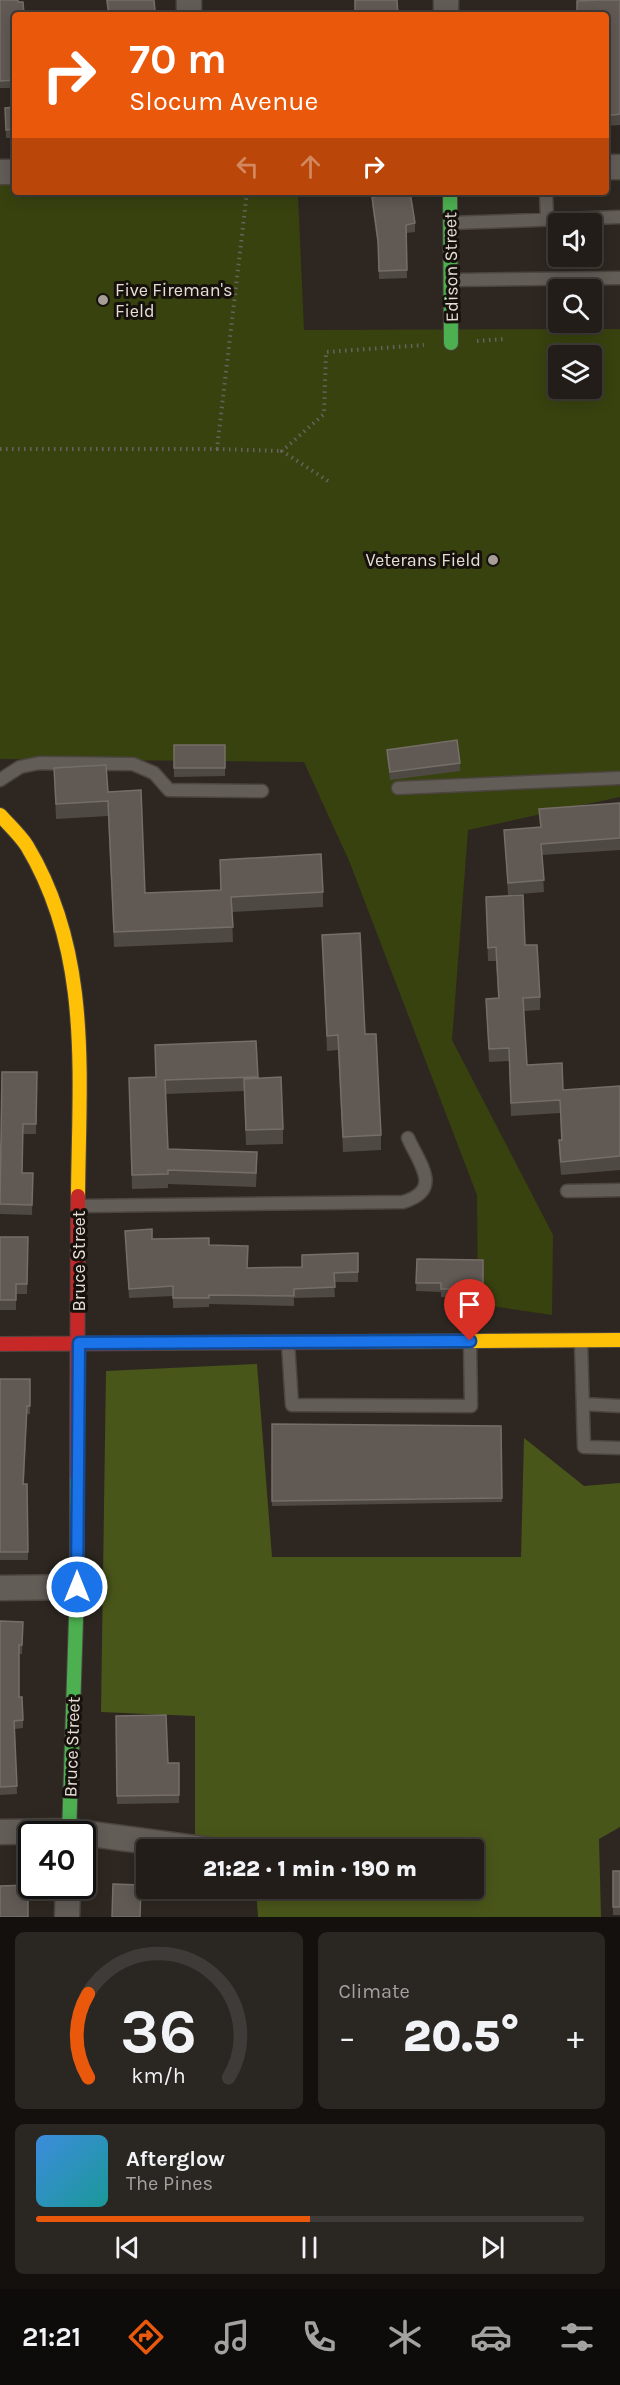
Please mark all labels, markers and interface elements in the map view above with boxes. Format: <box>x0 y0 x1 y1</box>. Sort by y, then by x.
text: 70 m <box>129 34 227 84</box>
icon: right <box>30 36 108 114</box>
text: Slocum Avenue <box>129 85 318 117</box>
icon: left <box>231 150 264 183</box>
icon: ahead <box>294 150 327 183</box>
icon: right <box>357 150 390 183</box>
street label: Edison Street <box>439 212 463 322</box>
map controls <box>548 213 602 399</box>
button: sound <box>548 213 602 267</box>
place label: Five Fireman's Field <box>115 279 232 322</box>
button: search <box>548 279 602 333</box>
marker: Five Fireman's Field <box>96 293 110 307</box>
button: layers <box>548 345 602 399</box>
place label: Veterans Field <box>365 549 481 571</box>
marker: Veterans Field <box>486 553 500 567</box>
street label: Bruce Street <box>68 1210 90 1311</box>
pin <box>444 1279 495 1341</box>
icon: arrive <box>453 1288 486 1321</box>
position arrow <box>45 1555 109 1619</box>
street label: Bruce Street <box>59 1696 85 1798</box>
speed limit sign: 40 <box>18 1821 96 1899</box>
text: 21:22 · 1 min · 190 m <box>203 1856 417 1882</box>
text: Climate <box>339 1980 410 2003</box>
text: 36 <box>120 1995 197 2068</box>
text: 20.5° <box>403 2010 520 2062</box>
text: − <box>339 2018 356 2056</box>
text: + <box>567 2018 584 2056</box>
text: km/h <box>132 2063 186 2088</box>
text: Afterglow <box>126 2146 225 2172</box>
text: The Pines <box>126 2172 213 2195</box>
icon: previous <box>111 2231 144 2264</box>
icon: pause <box>293 2231 326 2264</box>
icon: next <box>476 2231 509 2264</box>
icon: directions <box>125 2316 167 2358</box>
icon: music <box>211 2316 253 2358</box>
icon: phone <box>298 2316 340 2358</box>
icon: climate <box>384 2316 426 2358</box>
icon: car <box>470 2316 512 2358</box>
icon: filters <box>556 2316 598 2358</box>
text: 21:21 <box>22 2321 81 2353</box>

